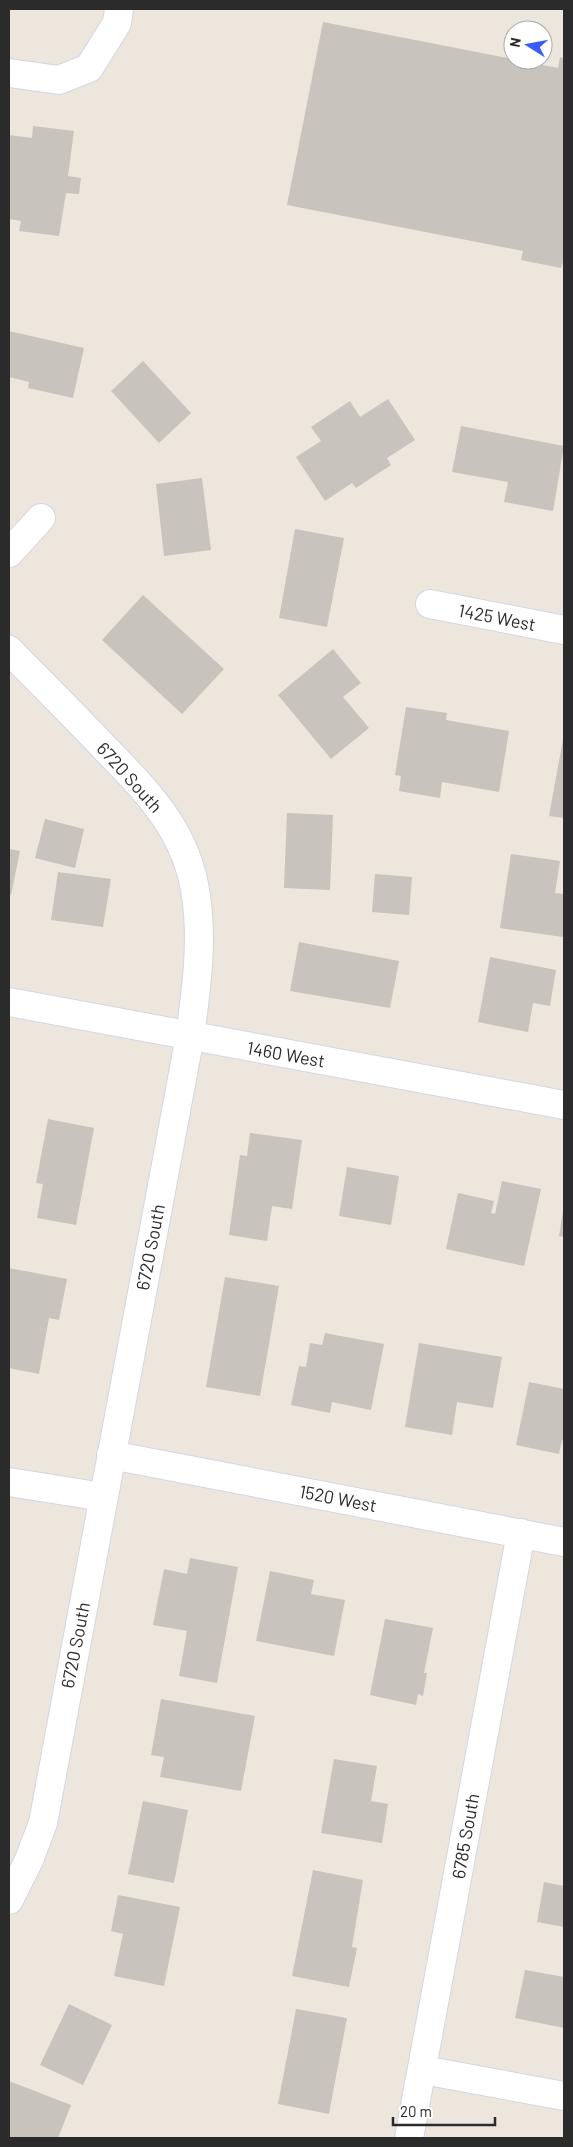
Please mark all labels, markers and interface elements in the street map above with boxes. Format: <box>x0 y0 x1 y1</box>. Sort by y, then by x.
north arrow <box>503 20 553 70</box>
text: N <box>506 36 524 49</box>
street label: 1425 West <box>456 599 538 635</box>
street label: 6720 South <box>93 737 167 817</box>
street label: 1460 West <box>245 1036 327 1072</box>
street label: 6720 South <box>131 1202 169 1292</box>
street label: 1520 West <box>297 1480 379 1516</box>
street label: 6720 South <box>56 1600 94 1690</box>
street label: 6785 South <box>447 1792 483 1880</box>
scale bar <box>393 2094 496 2126</box>
text: 20 m <box>400 2102 432 2120</box>

